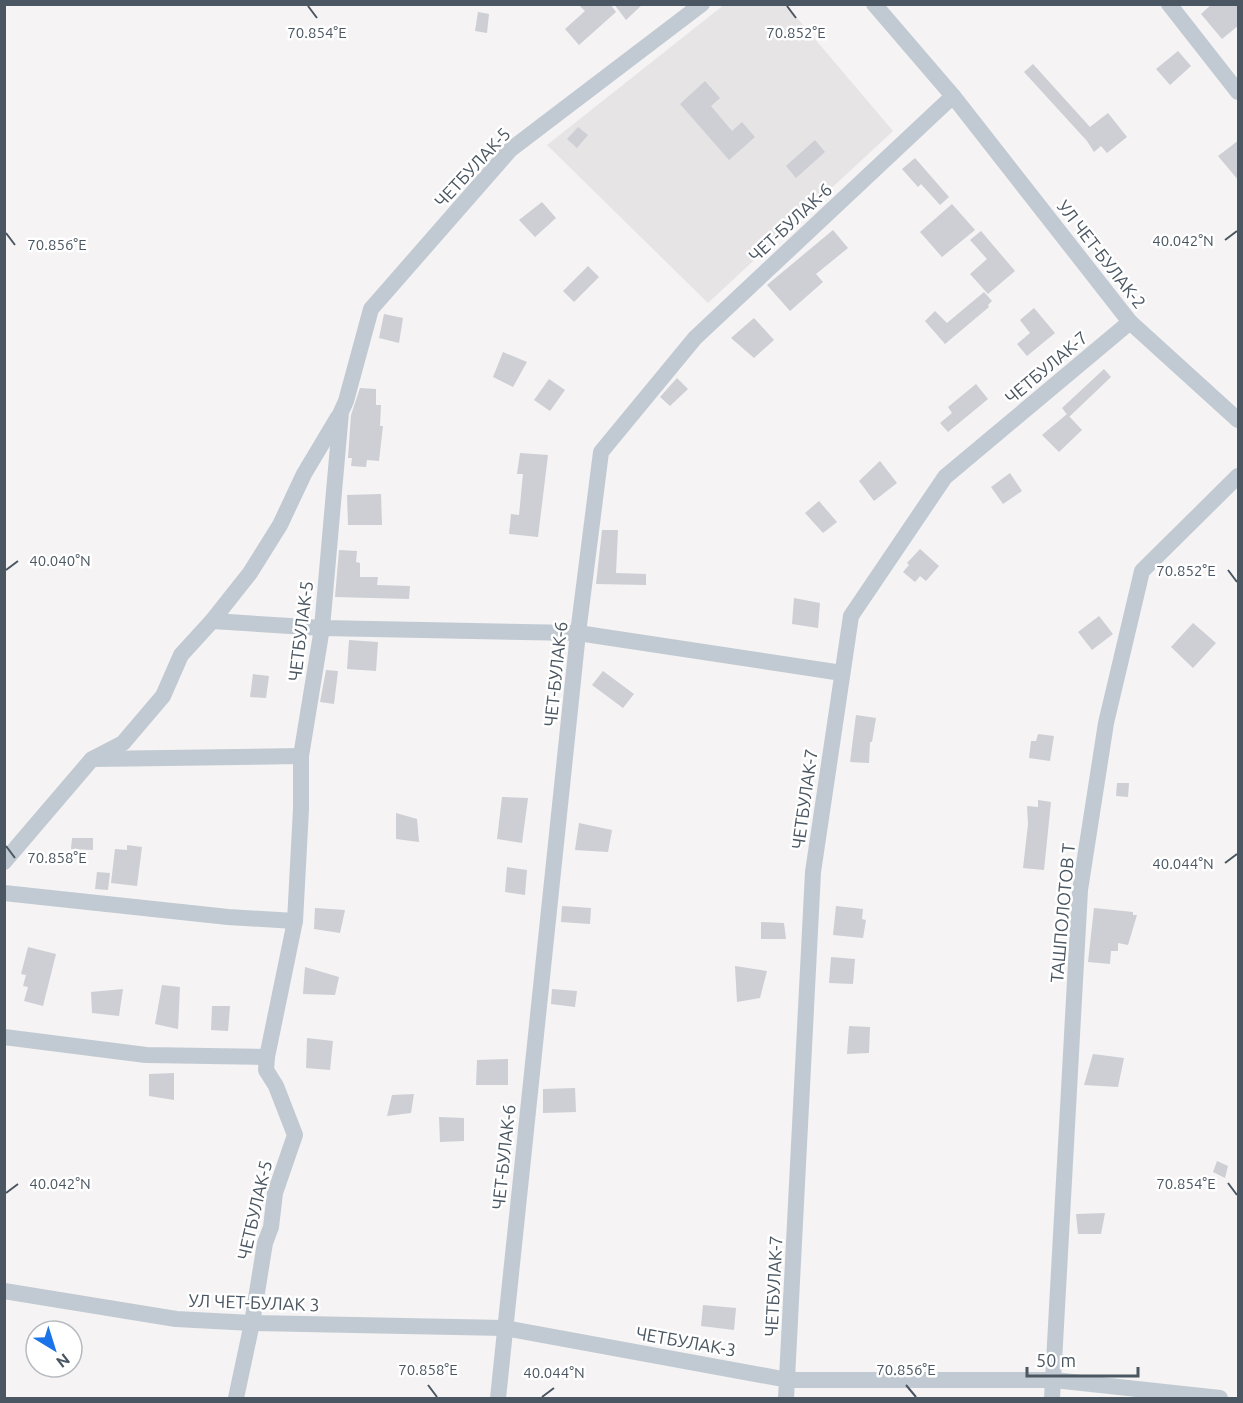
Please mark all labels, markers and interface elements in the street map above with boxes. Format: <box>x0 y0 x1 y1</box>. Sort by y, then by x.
text: 70.854°E <box>287 24 347 41</box>
text: 70.852°E <box>766 24 826 41</box>
street label: ЧЕТБУЛАК-5 <box>430 123 514 211</box>
street label: ЧЕТ-БУЛАК-6 <box>744 179 836 265</box>
street label: УЛ ЧЕТ-БУЛАК-2 <box>1054 196 1150 312</box>
text: 40.042°N <box>1152 232 1214 249</box>
text: 70.856°E <box>27 236 87 253</box>
street label: ЧЕТБУЛАК-7 <box>1001 327 1091 407</box>
text: 40.040°N <box>29 552 91 569</box>
text: 70.852°E <box>1156 562 1216 579</box>
street label: ЧЕТБУЛАК-5 <box>284 580 316 682</box>
street label: ЧЕТ-БУЛАК-6 <box>540 620 570 728</box>
street label: ЧЕТБУЛАК-7 <box>787 747 821 851</box>
street label: ТАШПОЛОТОВ Т <box>1046 842 1078 984</box>
text: 70.858°E <box>27 849 87 866</box>
text: 40.044°N <box>1152 855 1214 872</box>
street label: ЧЕТ-БУЛАК-6 <box>488 1103 518 1211</box>
street label: ЧЕТБУЛАК-5 <box>233 1158 275 1262</box>
text: 40.042°N <box>29 1175 91 1192</box>
text: 70.854°E <box>1156 1175 1216 1192</box>
street label: ЧЕТБУЛАК-7 <box>760 1235 786 1337</box>
street label: УЛ ЧЕТ-БУЛАК 3 <box>188 1290 320 1314</box>
north arrow <box>24 1319 84 1379</box>
street label: ЧЕТБУЛАК-3 <box>634 1322 738 1360</box>
scale bar <box>1027 1340 1138 1378</box>
text: N <box>53 1350 73 1372</box>
text: 50 m <box>1036 1350 1076 1370</box>
text: 70.858°E <box>398 1361 458 1378</box>
text: 70.856°E <box>876 1361 936 1378</box>
text: 40.044°N <box>523 1364 585 1381</box>

